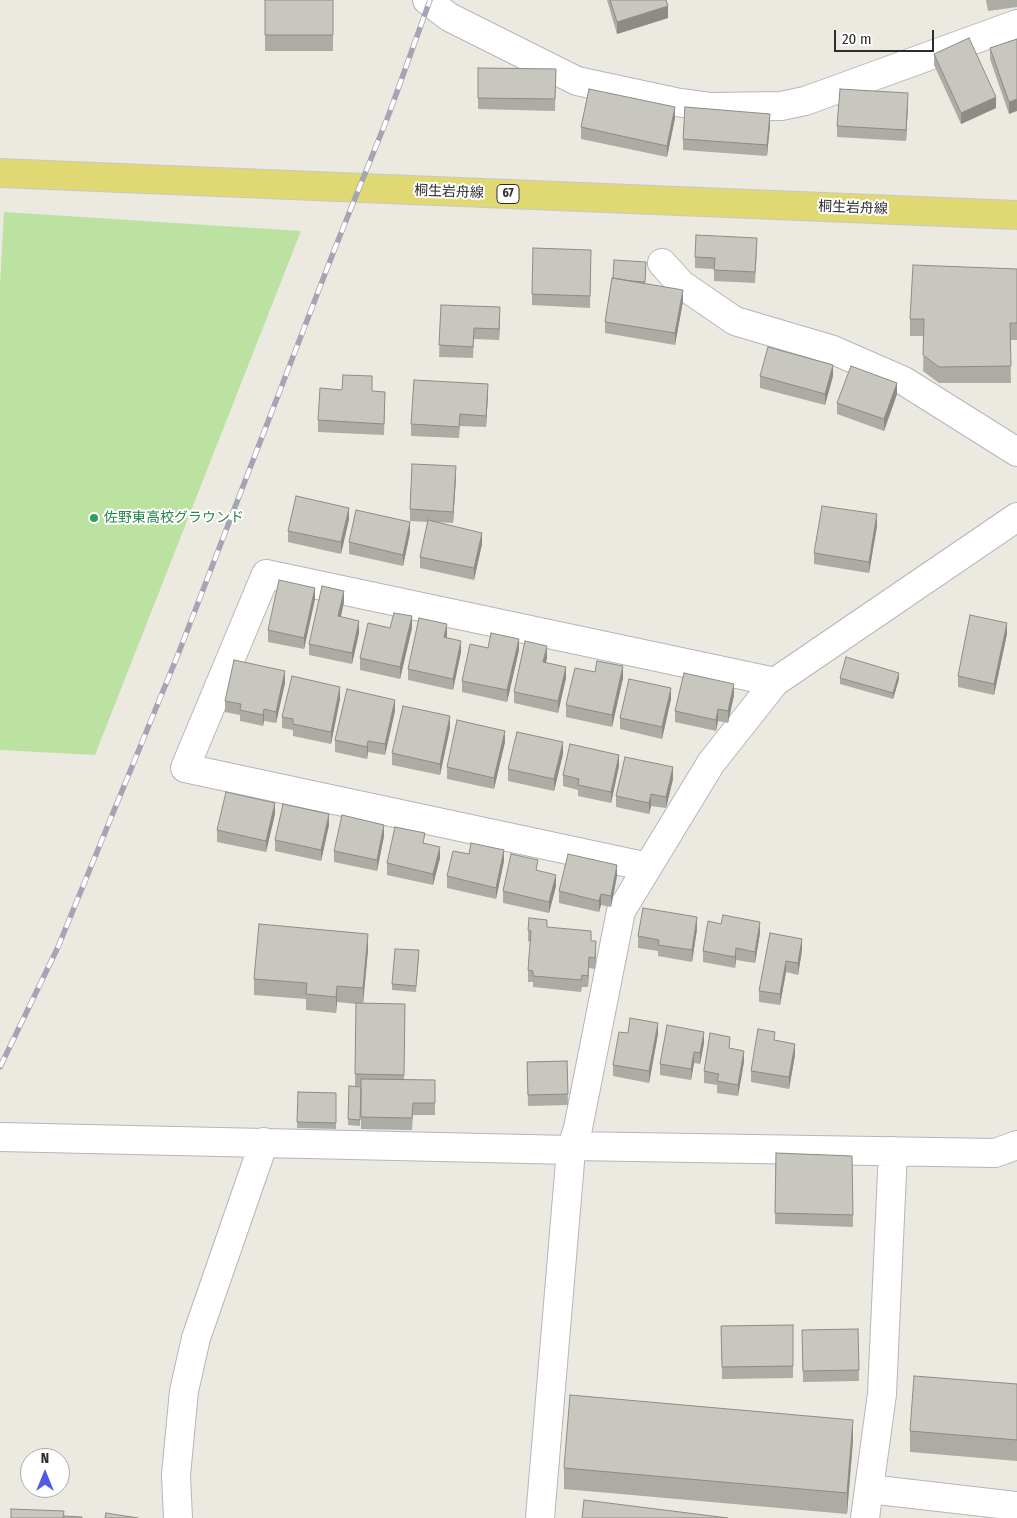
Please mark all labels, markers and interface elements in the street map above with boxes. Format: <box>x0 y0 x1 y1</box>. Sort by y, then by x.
scale bar <box>837 20 937 52</box>
text: 20 m <box>842 30 872 48</box>
street label: 桐生岩舟線 <box>414 182 484 202</box>
road number: 67 <box>497 184 519 203</box>
street label: 桐生岩舟線 <box>818 198 888 218</box>
place label: 佐野東高校グラウンド <box>104 510 244 526</box>
marker: 佐野東高校グラウンド <box>88 512 100 524</box>
north arrow <box>20 1448 70 1498</box>
text: N <box>41 1450 49 1467</box>

